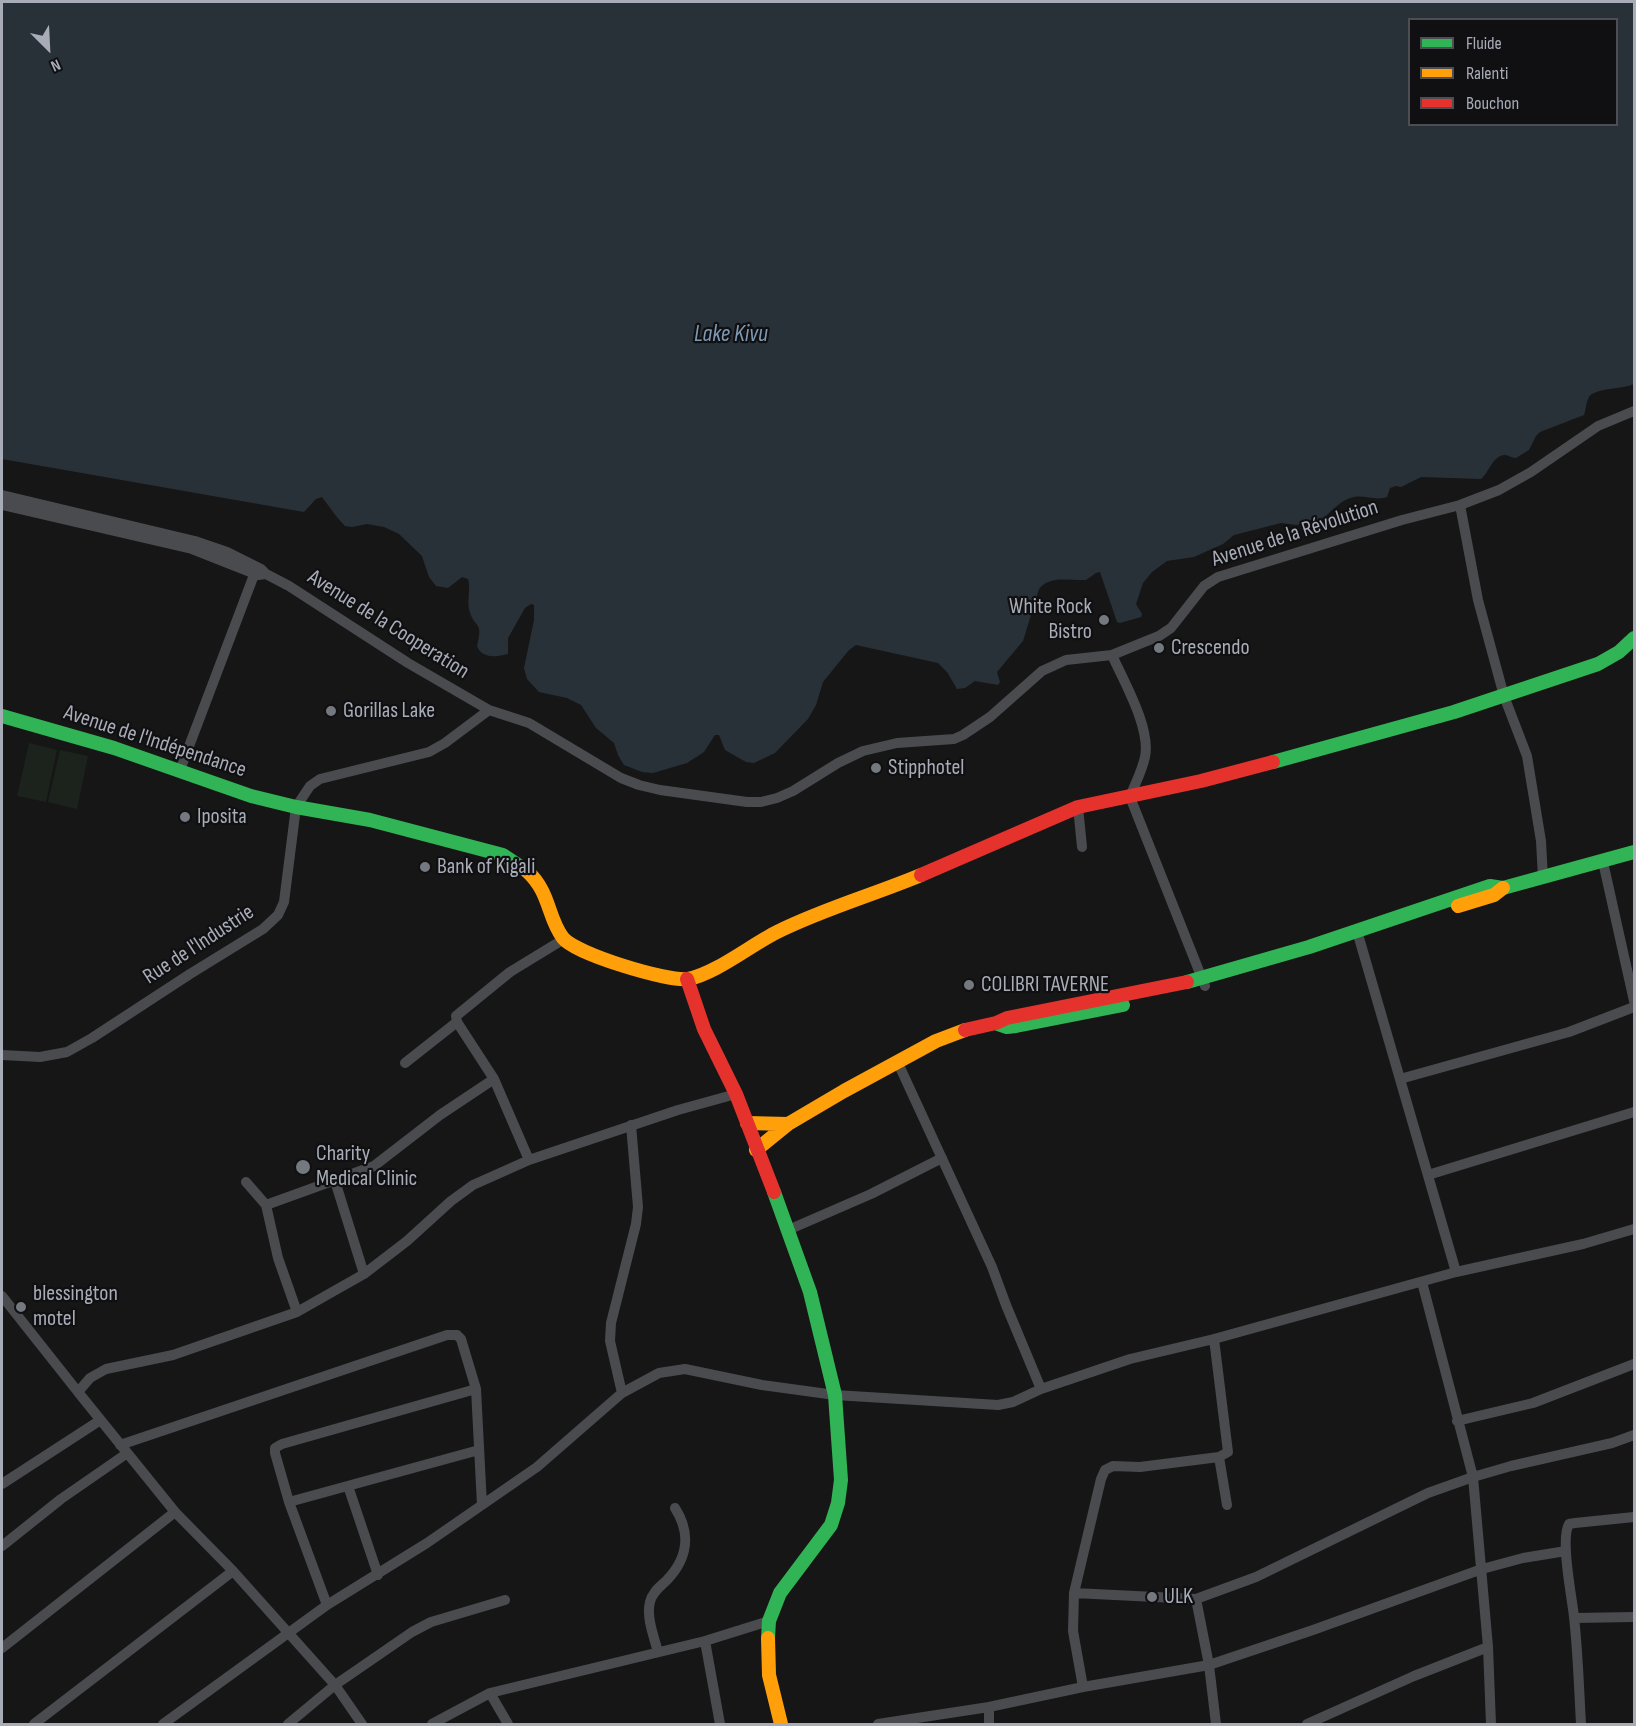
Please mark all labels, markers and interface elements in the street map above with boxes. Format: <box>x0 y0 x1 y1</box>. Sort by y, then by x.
north arrow <box>18 18 78 78</box>
legend <box>1408 18 1618 126</box>
text: Fluide <box>1466 33 1502 54</box>
text: N <box>48 54 63 75</box>
text: Ralenti <box>1466 63 1508 84</box>
text: Bouchon <box>1466 93 1519 114</box>
water label: Lake Kivu <box>694 321 768 349</box>
street label: Avenue de la Révolution <box>1208 495 1382 573</box>
street label: Avenue de la Cooperation <box>302 565 474 685</box>
place label: White Rock Bistro <box>1009 594 1092 646</box>
marker: White Rock Bistro <box>1097 613 1111 627</box>
place label: Crescendo <box>1171 635 1250 661</box>
marker: Crescendo <box>1152 641 1166 655</box>
place label: Gorillas Lake <box>343 698 435 724</box>
street label: Avenue de l'Indépendance <box>60 700 250 784</box>
marker: Gorillas Lake <box>324 704 338 718</box>
place label: Stipphotel <box>888 755 964 781</box>
marker: Stipphotel <box>869 761 883 775</box>
place label: Iposita <box>197 804 247 830</box>
marker: Iposita <box>178 810 192 824</box>
place label: Bank of Kigali <box>437 854 535 880</box>
marker: Bank of Kigali <box>418 860 432 874</box>
street label: Rue de l'Industrie <box>139 899 259 991</box>
place label: COLIBRI TAVERNE <box>981 972 1109 998</box>
marker: COLIBRI TAVERNE <box>962 978 976 992</box>
place label: Charity Medical Clinic <box>316 1141 417 1192</box>
marker: Charity Medical Clinic <box>294 1158 312 1176</box>
place label: blessington motel <box>33 1281 118 1332</box>
marker: blessington motel <box>14 1300 28 1314</box>
place label: ULK <box>1164 1584 1193 1610</box>
marker: ULK <box>1145 1590 1159 1604</box>

